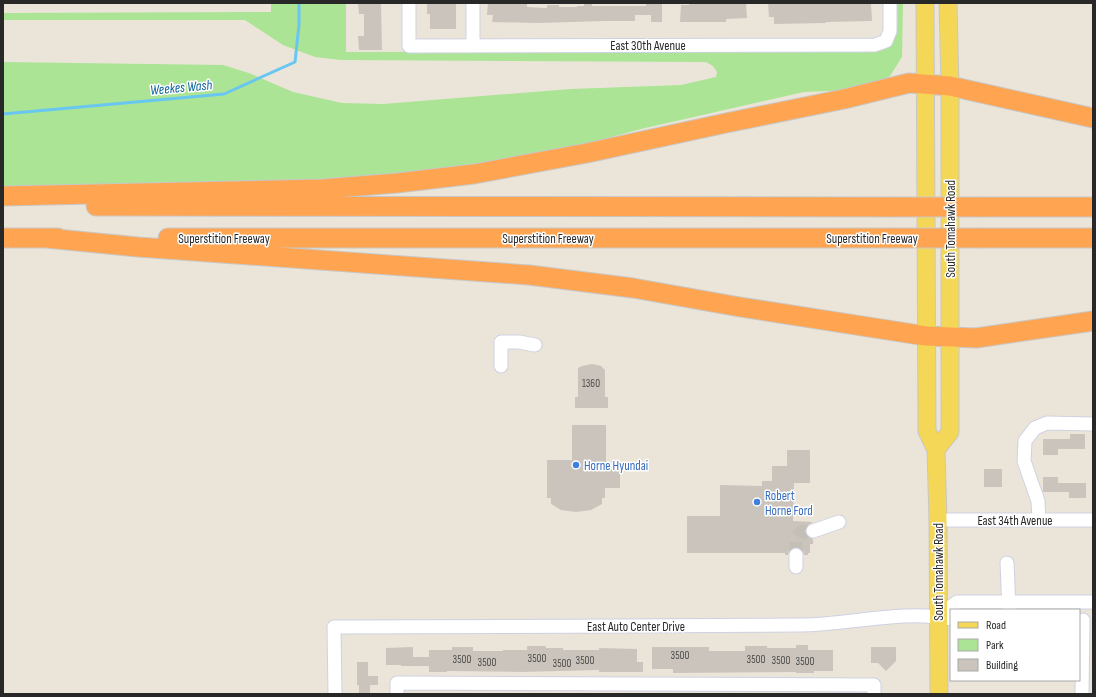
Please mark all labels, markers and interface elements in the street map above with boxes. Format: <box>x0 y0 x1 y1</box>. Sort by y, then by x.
street label: East 30th Avenue <box>610 38 686 54</box>
water label: Weekes Wash <box>149 76 213 99</box>
street label: South Tomahawk Road <box>943 180 959 278</box>
street label: Superstition Freeway <box>178 231 270 247</box>
street label: Superstition Freeway <box>502 231 594 247</box>
street label: Superstition Freeway <box>826 231 918 247</box>
house number: 1360 <box>582 377 600 390</box>
place label: Horne Hyundai <box>584 458 648 474</box>
marker: Horne Hyundai <box>571 460 581 470</box>
place label: Robert Horne Ford <box>765 488 813 519</box>
marker: Robert Horne Ford <box>752 497 762 507</box>
street label: East 34th Avenue <box>977 513 1053 529</box>
street label: South Tomahawk Road <box>931 523 947 621</box>
legend <box>950 609 1080 681</box>
text: Road <box>986 618 1006 633</box>
street label: East Auto Center Drive <box>587 619 685 635</box>
text: Park <box>986 638 1004 653</box>
house number: 3500 <box>671 649 690 662</box>
house number: 3500 <box>528 652 547 665</box>
house number: 3500 <box>453 653 472 666</box>
house number: 3500 <box>747 653 766 666</box>
house number: 3500 <box>576 654 595 667</box>
house number: 3500 <box>772 654 791 667</box>
house number: 3500 <box>796 655 815 668</box>
house number: 3500 <box>478 656 497 669</box>
house number: 3500 <box>553 657 572 670</box>
text: Building <box>986 658 1018 673</box>

